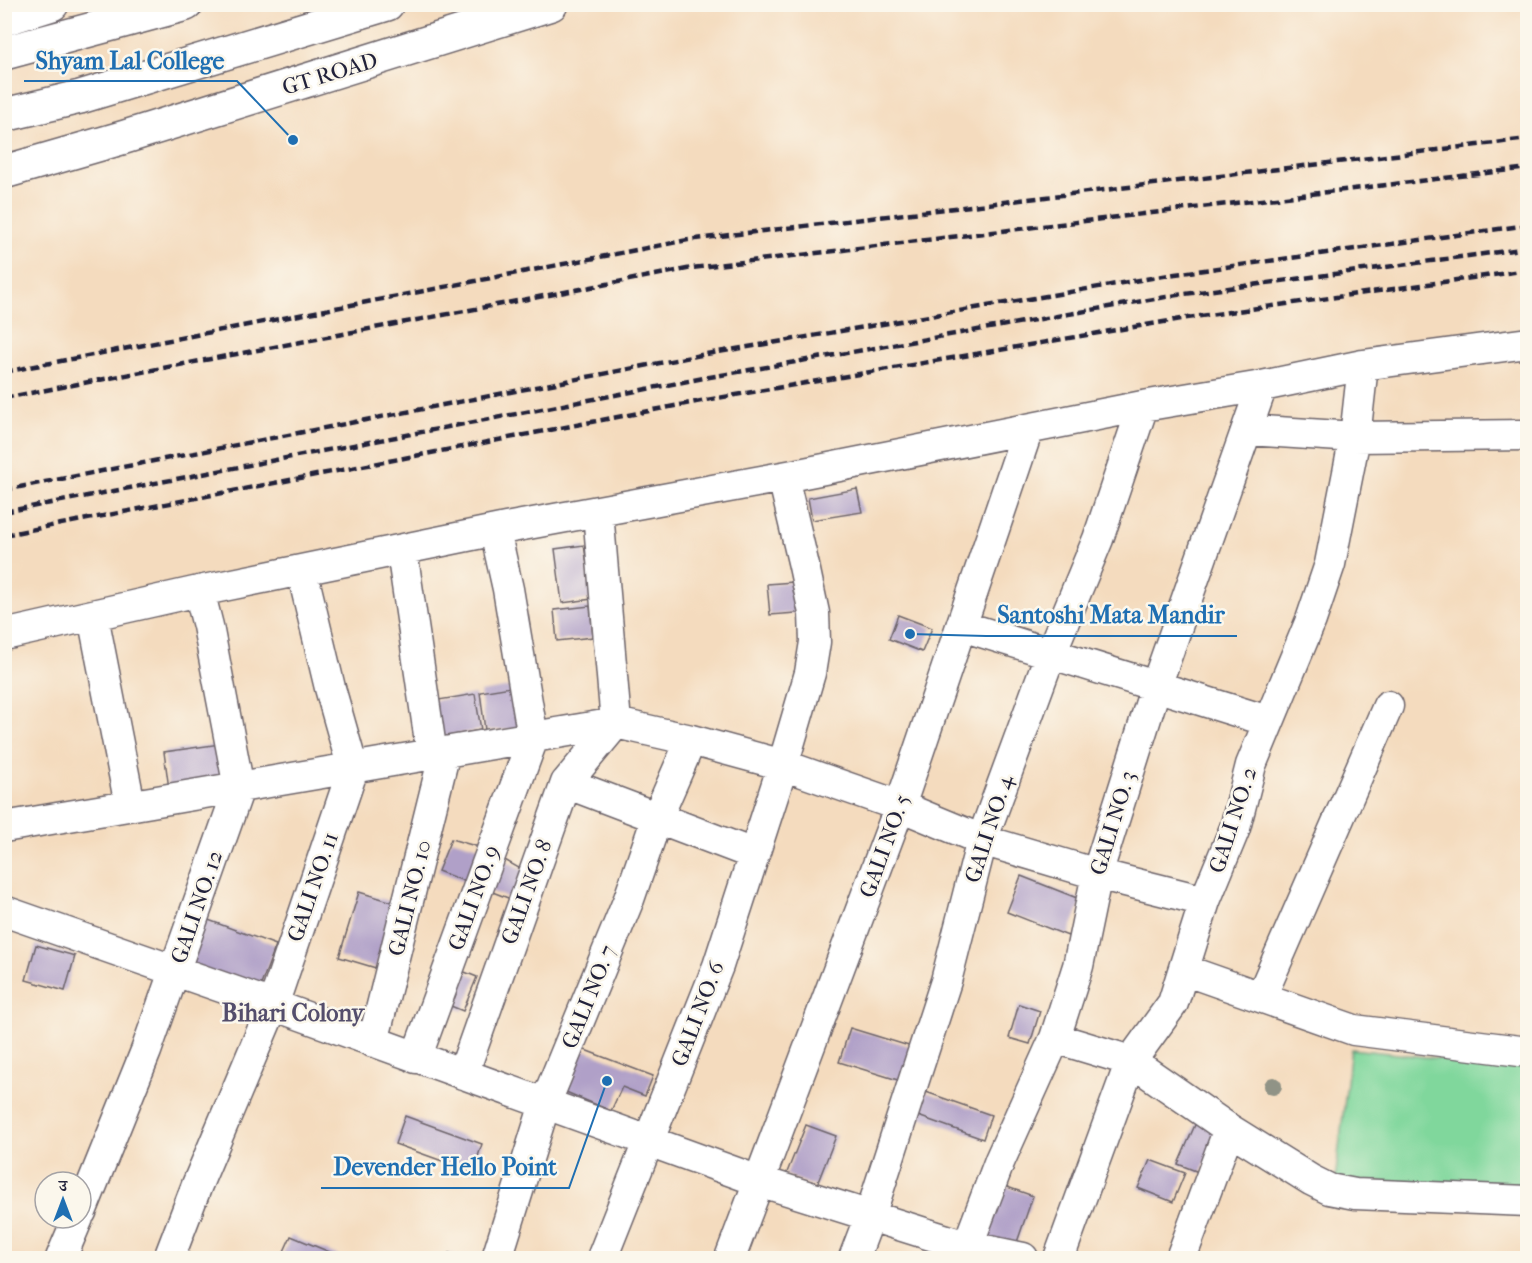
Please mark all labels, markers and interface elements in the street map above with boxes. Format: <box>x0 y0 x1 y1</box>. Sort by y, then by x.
callout: Shyam Lal College <box>24 39 237 81</box>
text: Shyam Lal College <box>36 47 225 75</box>
street label: GT ROAD <box>279 47 381 101</box>
callout: Santoshi Mata Mandir <box>986 594 1237 636</box>
text: Santoshi Mata Mandir <box>997 601 1226 629</box>
street label: GALI NO. 2 <box>1204 764 1262 876</box>
street label: GALI NO. 3 <box>1085 768 1141 878</box>
street label: GALI NO. 4 <box>959 771 1019 886</box>
street label: GALI NO. 5 <box>854 791 916 901</box>
street label: GALI NO. 11 <box>282 829 344 945</box>
street label: GALI NO. 8 <box>496 836 558 948</box>
street label: GALI NO. 10 <box>383 837 437 959</box>
street label: GALI NO. 9 <box>443 842 505 954</box>
street label: GALI NO. 12 <box>166 847 228 967</box>
street label: GALI NO. 7 <box>556 942 622 1052</box>
street label: GALI NO. 6 <box>666 958 730 1070</box>
district label: Bihari Colony <box>222 999 365 1027</box>
callout: Devender Hello Point <box>321 1146 569 1188</box>
text: Devender Hello Point <box>333 1153 557 1181</box>
north arrow <box>33 1170 93 1230</box>
text: उ <box>58 1176 69 1195</box>

